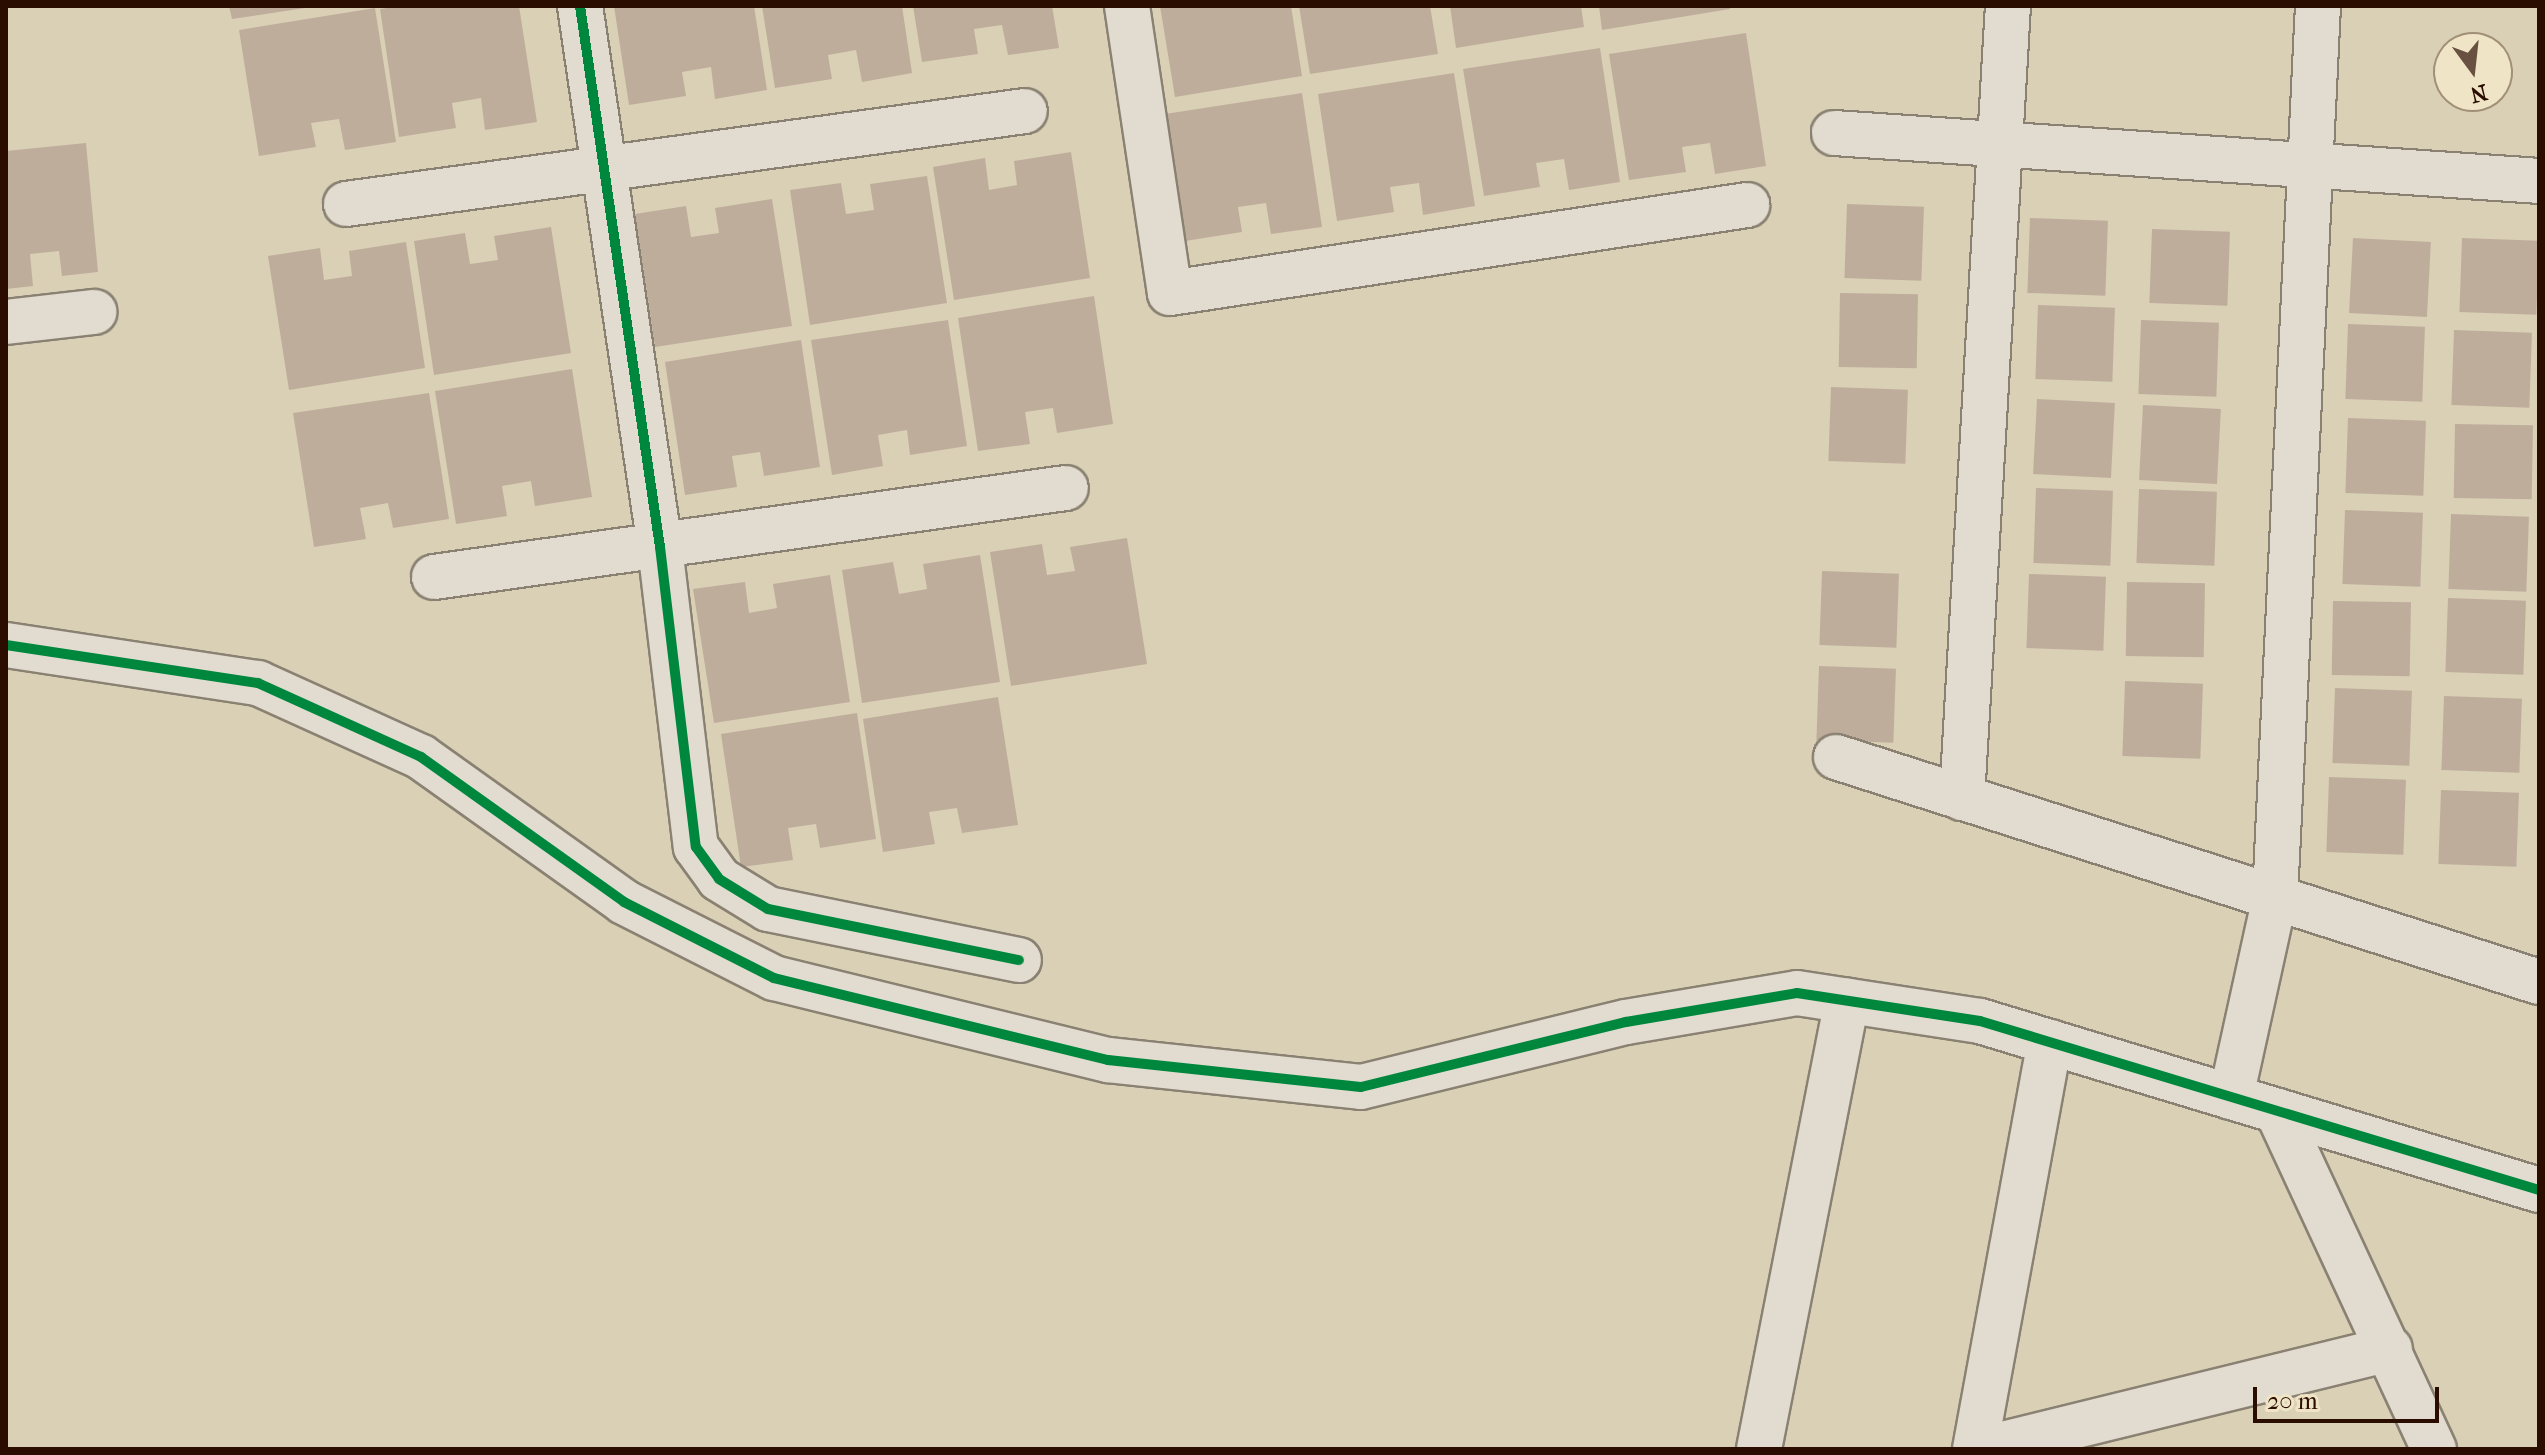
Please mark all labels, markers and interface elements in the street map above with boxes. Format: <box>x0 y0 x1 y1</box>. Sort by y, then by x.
north arrow <box>2433 32 2513 112</box>
text: N <box>2467 79 2490 108</box>
scale bar <box>2257 1371 2443 1421</box>
text: 20 m <box>2267 1387 2318 1415</box>

